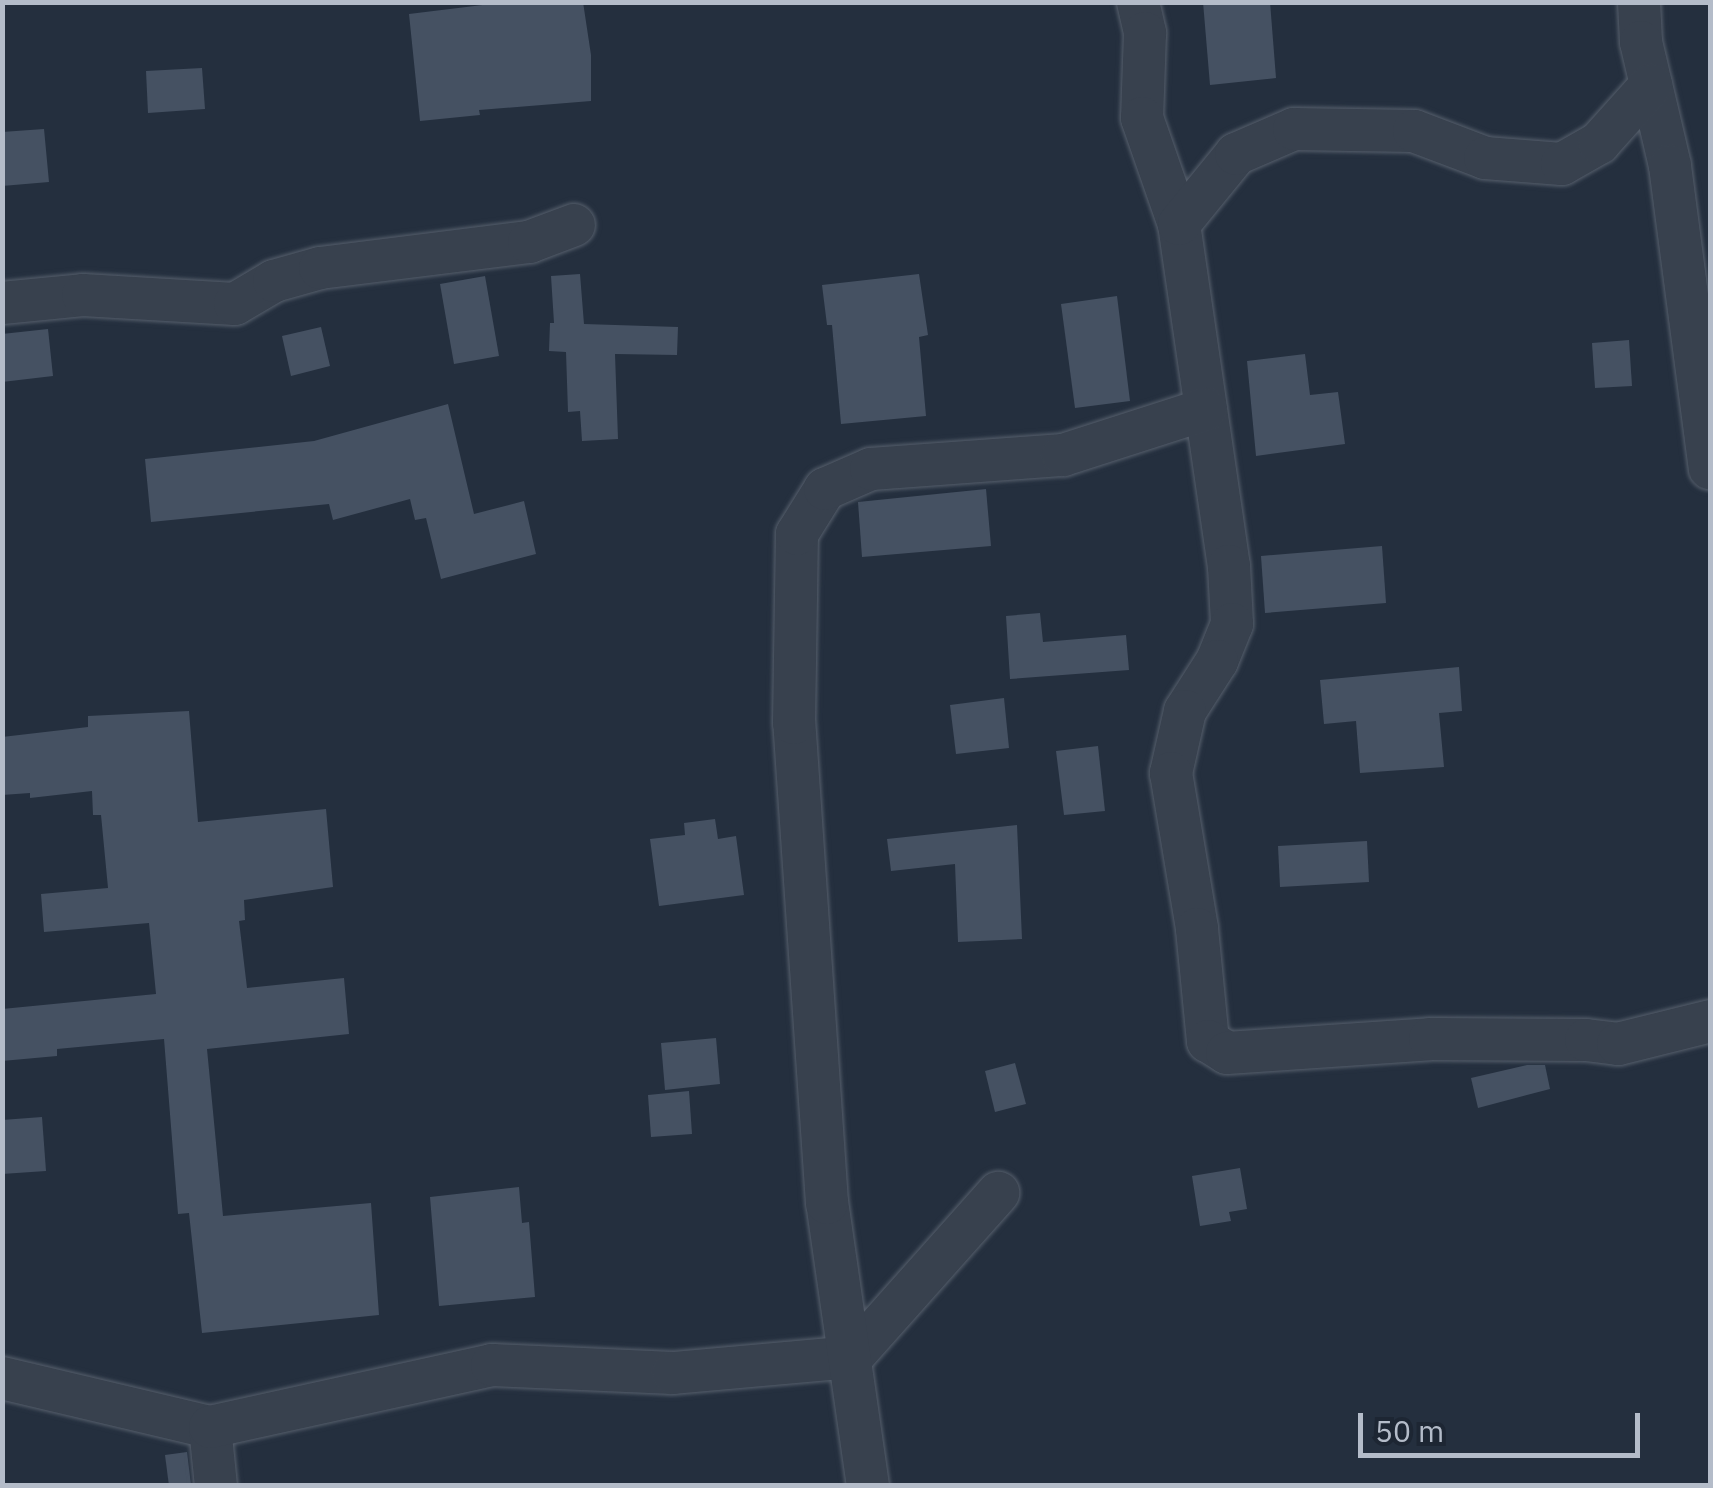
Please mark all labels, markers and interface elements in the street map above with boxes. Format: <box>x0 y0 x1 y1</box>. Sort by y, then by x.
scale bar <box>1363 1393 1646 1455</box>
text: 50 m <box>1375 1411 1444 1450</box>

